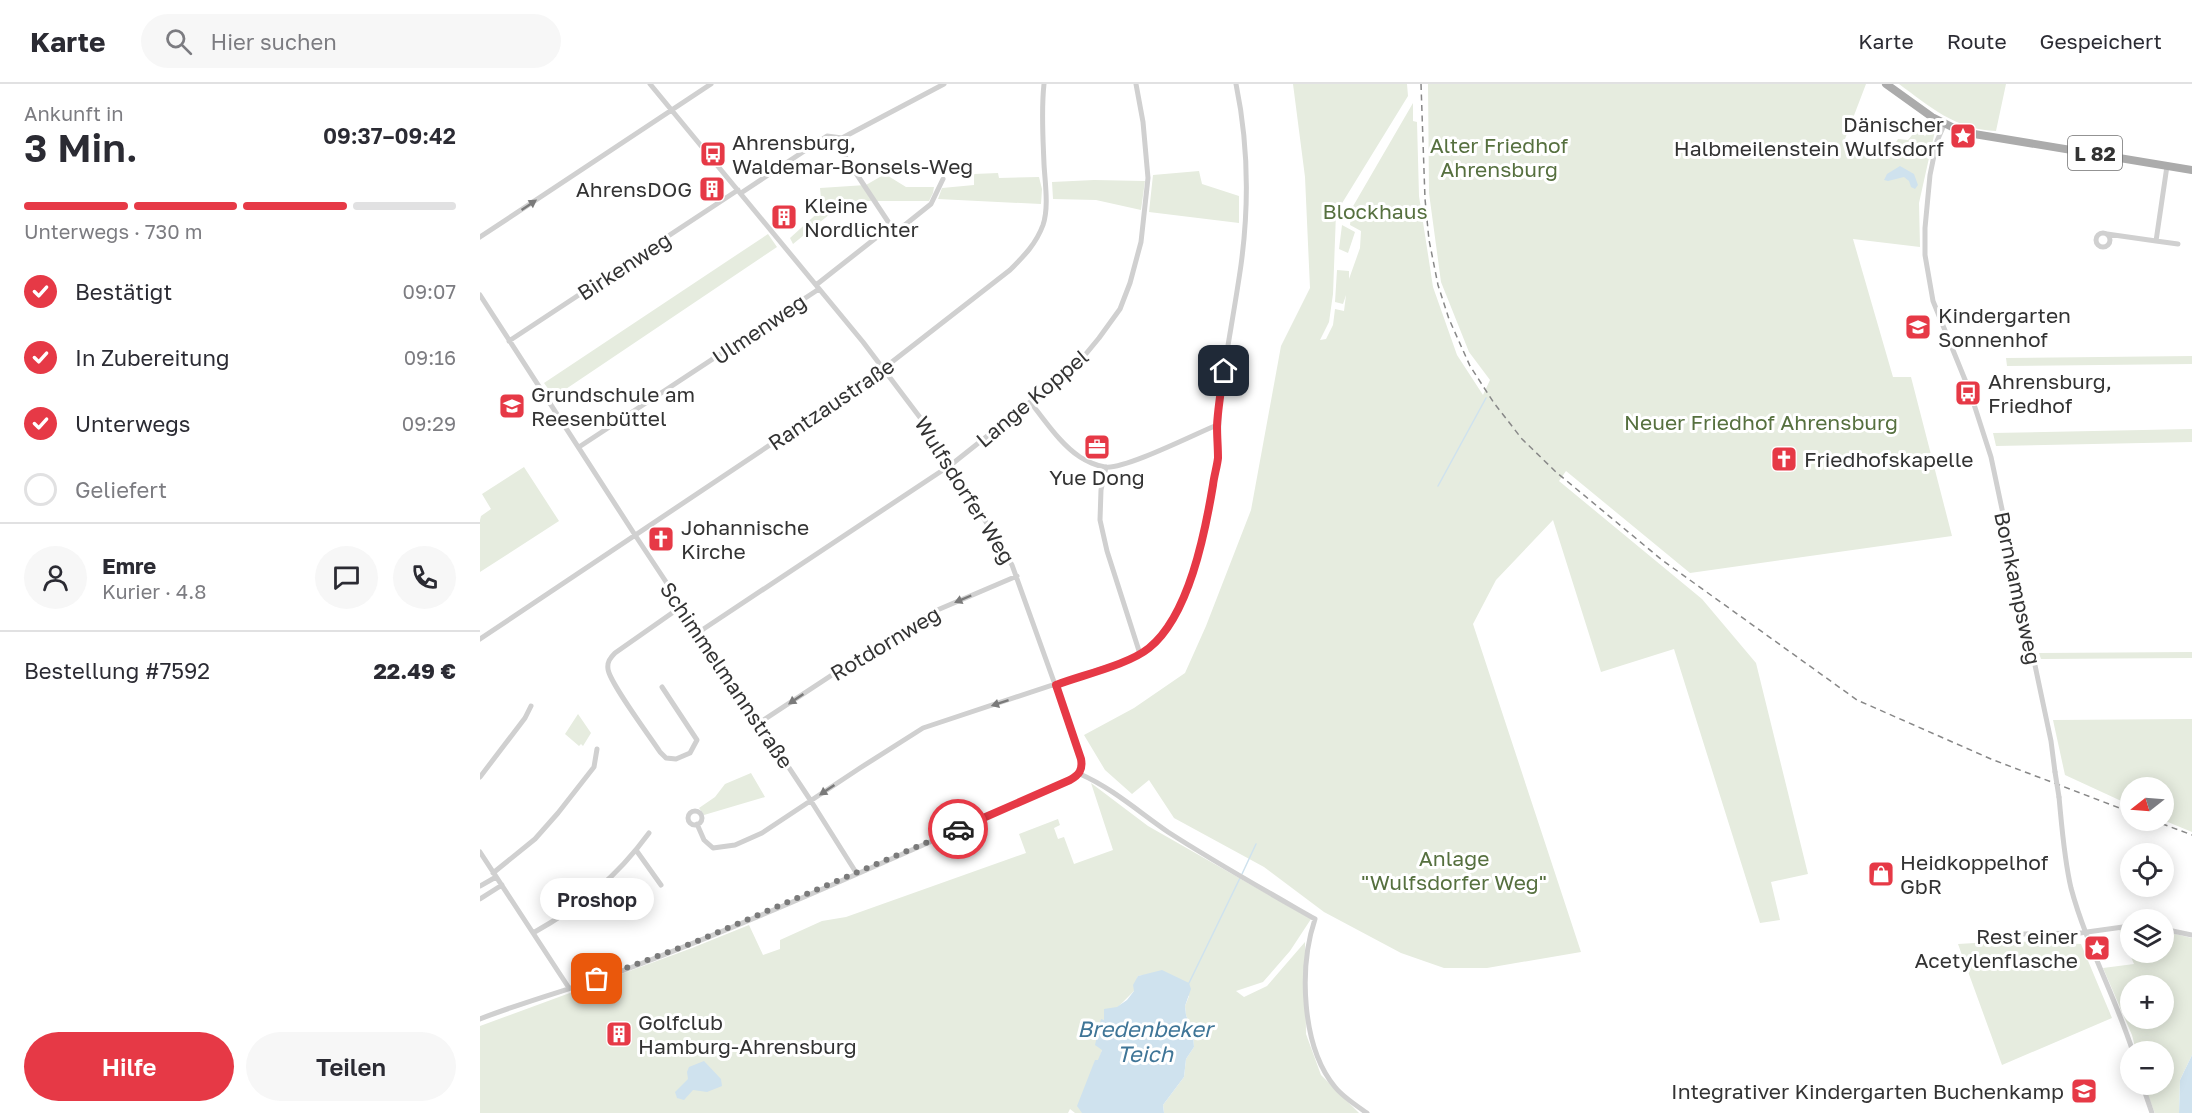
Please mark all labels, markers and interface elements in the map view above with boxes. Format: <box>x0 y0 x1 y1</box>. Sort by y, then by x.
search box <box>141 14 561 68</box>
text: Karte <box>30 25 105 58</box>
icon: search <box>162 25 195 58</box>
text: Hier suchen <box>210 28 337 55</box>
text: Karte <box>1858 28 1914 54</box>
text: Route <box>1947 28 2007 54</box>
text: Gespeichert <box>2040 28 2162 54</box>
text: Ankunft in <box>24 101 124 125</box>
place label: Dänischer Halbmeilenstein Wulfsdorf <box>1674 111 1944 161</box>
place icon: Dänischer Halbmeilenstein Wulfsdorf <box>1948 121 1978 151</box>
text: 09:37–09:42 <box>323 122 456 149</box>
text: 3 Min. <box>24 124 138 171</box>
place label: Ahrensburg, Waldemar-Bonsels-Weg <box>732 129 973 179</box>
park label: Alter Friedhof Ahrensburg <box>1430 132 1569 182</box>
road number: L 82 <box>2068 136 2122 170</box>
bus stop icon: Ahrensburg, Waldemar-Bonsels-Weg <box>698 139 728 169</box>
building icon: AhrensDOG <box>697 174 727 204</box>
place label: AhrensDOG <box>576 176 692 202</box>
place label: Kleine Nordlichter <box>804 192 919 242</box>
park label: Blockhaus <box>1322 198 1428 224</box>
one-way arrow <box>520 199 536 211</box>
building icon: Kleine Nordlichter <box>769 202 799 232</box>
text: Unterwegs · 730 m <box>24 219 202 243</box>
street label: Birkenweg <box>572 226 676 306</box>
icon: check <box>24 275 57 308</box>
text: Bestätigt <box>75 278 172 305</box>
text: 09:07 <box>403 279 456 303</box>
street label: Ulmenweg <box>707 288 811 370</box>
place label: Kindergarten Sonnenhof <box>1938 302 2071 352</box>
school or university icon: Kindergarten Sonnenhof <box>1903 312 1933 342</box>
icon: check <box>24 341 57 374</box>
street label: Lange Koppel <box>971 343 1093 453</box>
text: In Zubereitung <box>75 344 230 371</box>
text: 09:16 <box>404 345 456 369</box>
pin <box>1198 345 1249 396</box>
street label: Rantzaustraße <box>763 352 899 456</box>
icon: home <box>1207 354 1240 387</box>
place label: Ahrensburg, Friedhof <box>1988 368 2112 418</box>
bus stop icon: Ahrensburg, Friedhof <box>1953 378 1983 408</box>
place label: Grundschule am Reesenbüttel <box>531 381 695 431</box>
school or university icon: Grundschule am Reesenbüttel <box>497 391 527 421</box>
icon: check <box>24 407 57 440</box>
park label: Neuer Friedhof Ahrensburg <box>1624 409 1898 435</box>
text: Unterwegs <box>75 410 191 437</box>
text: 09:29 <box>402 411 456 435</box>
street label: Wulfsdorfer Weg <box>909 411 1021 569</box>
office icon: Yue Dong <box>1082 432 1112 462</box>
church icon: Friedhofskapelle <box>1769 444 1799 474</box>
place label: Friedhofskapelle <box>1804 446 1974 472</box>
place label: Yue Dong <box>1049 464 1145 490</box>
text: Geliefert <box>75 476 167 503</box>
street label: Bornkampsweg <box>1989 509 2047 667</box>
place label: Johannische Kirche <box>681 514 809 564</box>
church icon: Johannische Kirche <box>646 524 676 554</box>
button: person <box>24 546 87 609</box>
button: chat <box>315 546 378 609</box>
button: phone <box>393 546 456 609</box>
text: Emre <box>102 552 156 579</box>
street label: Schimmelmannstraße <box>655 577 799 773</box>
text: Kurier · 4.8 <box>102 579 206 603</box>
one-way arrow <box>953 594 971 604</box>
street label: Rotdornweg <box>825 600 945 686</box>
text: Bestellung #7592 <box>24 657 210 684</box>
text: 22.49 € <box>373 657 456 684</box>
one-way arrow <box>788 693 804 704</box>
one-way arrow <box>991 699 1009 708</box>
north arrow <box>2120 777 2174 831</box>
map controls <box>2120 777 2174 1095</box>
one-way arrow <box>819 784 835 795</box>
courier <box>928 799 988 859</box>
icon: car <box>942 813 975 846</box>
button: locate <box>2120 843 2174 897</box>
park label: Anlage "Wulfsdorfer Weg" <box>1361 845 1547 895</box>
place label: Heidkoppelhof GbR <box>1900 849 2049 899</box>
shop icon: Heidkoppelhof GbR <box>1866 859 1896 889</box>
callout: Proshop <box>540 877 654 919</box>
text: Proshop <box>557 887 637 911</box>
button: layers <box>2120 909 2174 963</box>
place label: Rest einer Acetylenflasche <box>1914 923 2078 973</box>
place icon: Rest einer Acetylenflasche <box>2082 933 2112 963</box>
pin <box>571 953 622 1004</box>
icon: bag <box>580 962 613 995</box>
button: + <box>2120 975 2174 1029</box>
place label: Golfclub Hamburg-Ahrensburg <box>638 1009 857 1059</box>
water label: Bredenbeker Teich <box>1077 1015 1216 1067</box>
building icon: Golfclub Hamburg-Ahrensburg <box>604 1019 634 1049</box>
button: Hilfe <box>24 1032 234 1101</box>
button: Teilen <box>246 1032 456 1101</box>
button: − <box>2120 1041 2174 1095</box>
school or university icon: Integrativer Kindergarten Buchenkamp <box>2069 1076 2099 1106</box>
place label: Integrativer Kindergarten Buchenkamp <box>1671 1078 2064 1104</box>

